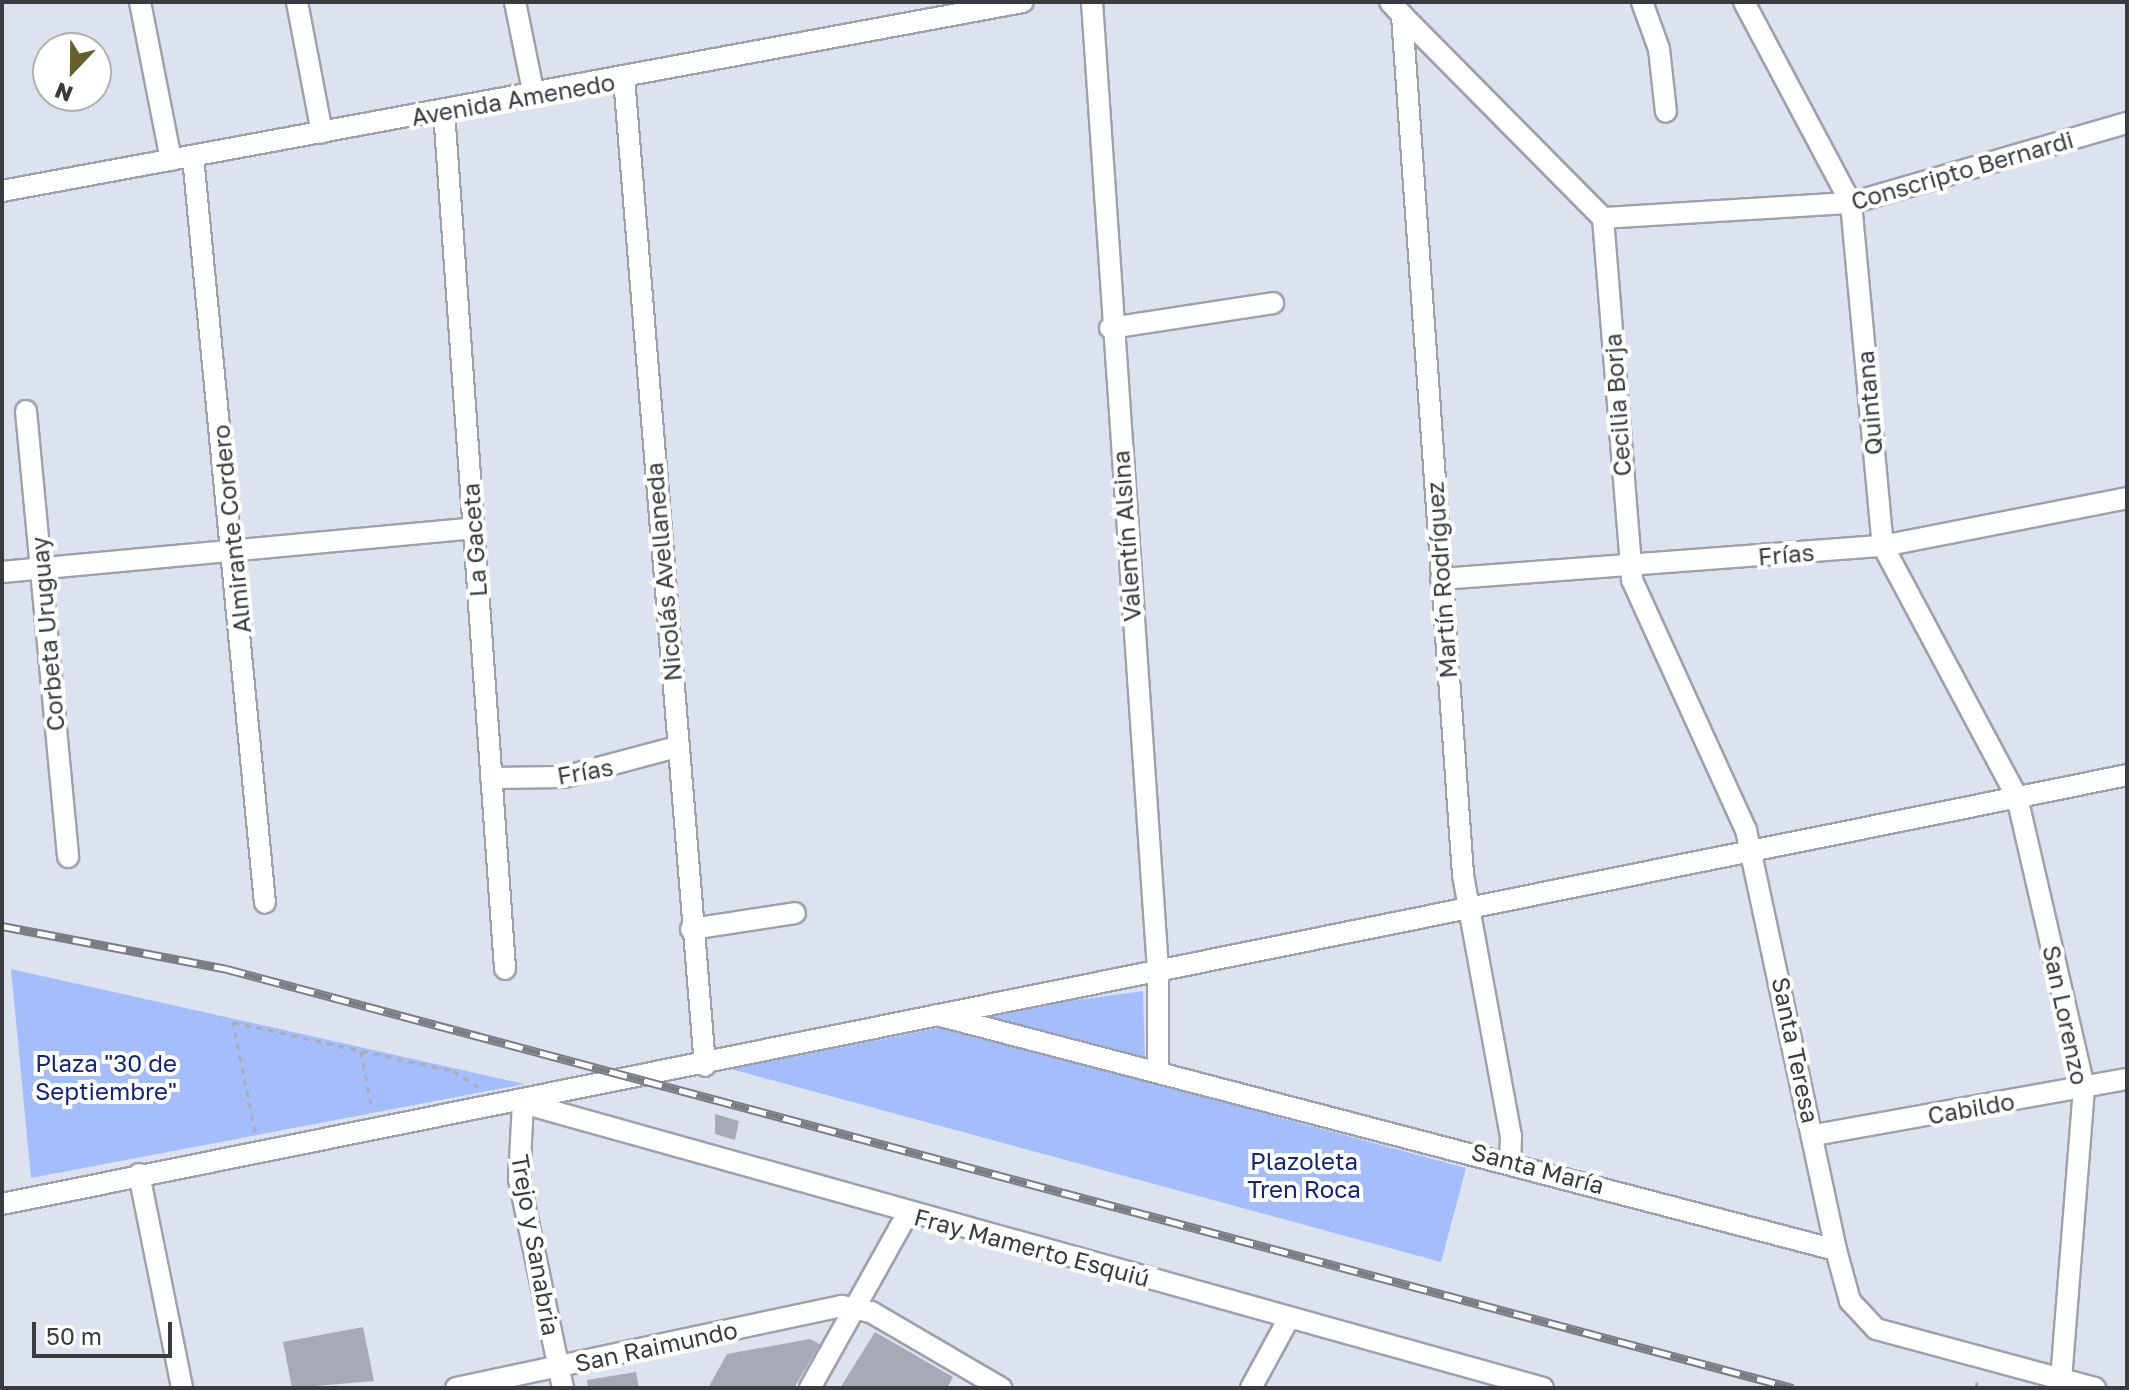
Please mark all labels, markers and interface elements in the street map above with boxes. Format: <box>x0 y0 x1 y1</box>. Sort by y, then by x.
north arrow <box>32 32 112 112</box>
street label: Avenida Amenedo <box>409 67 617 131</box>
text: N <box>51 77 76 109</box>
street label: Conscripto Bernardi <box>1848 124 2076 216</box>
street label: Cecilia Borja <box>1598 333 1636 477</box>
street label: Quintana <box>1850 350 1888 456</box>
street label: Almirante Cordero <box>206 423 256 635</box>
street label: Valentín Alsina <box>1106 449 1146 623</box>
street label: Nicolás Avellaneda <box>639 461 687 683</box>
street label: Martín Rodríguez <box>1420 481 1462 679</box>
street label: La Gaceta <box>456 482 492 598</box>
street label: Corbeta Uruguay <box>24 536 70 732</box>
street label: Frías <box>1757 537 1815 571</box>
street label: Frías <box>555 752 615 790</box>
street label: San Lorenzo <box>2037 943 2095 1087</box>
street label: Santa Teresa <box>1766 974 1826 1126</box>
park label: Plaza "30 de Septiembre" <box>35 1049 177 1105</box>
street label: Cabildo <box>1925 1086 2017 1130</box>
street label: Santa María <box>1469 1136 1607 1200</box>
park label: Plazoleta Tren Roca <box>1247 1147 1361 1203</box>
street label: Trejo y Sanabria <box>506 1152 566 1338</box>
street label: Fray Mamerto Esquiú <box>911 1202 1153 1292</box>
scale bar <box>36 1306 176 1356</box>
street label: San Raimundo <box>572 1315 740 1377</box>
text: 50 m <box>46 1321 102 1350</box>

